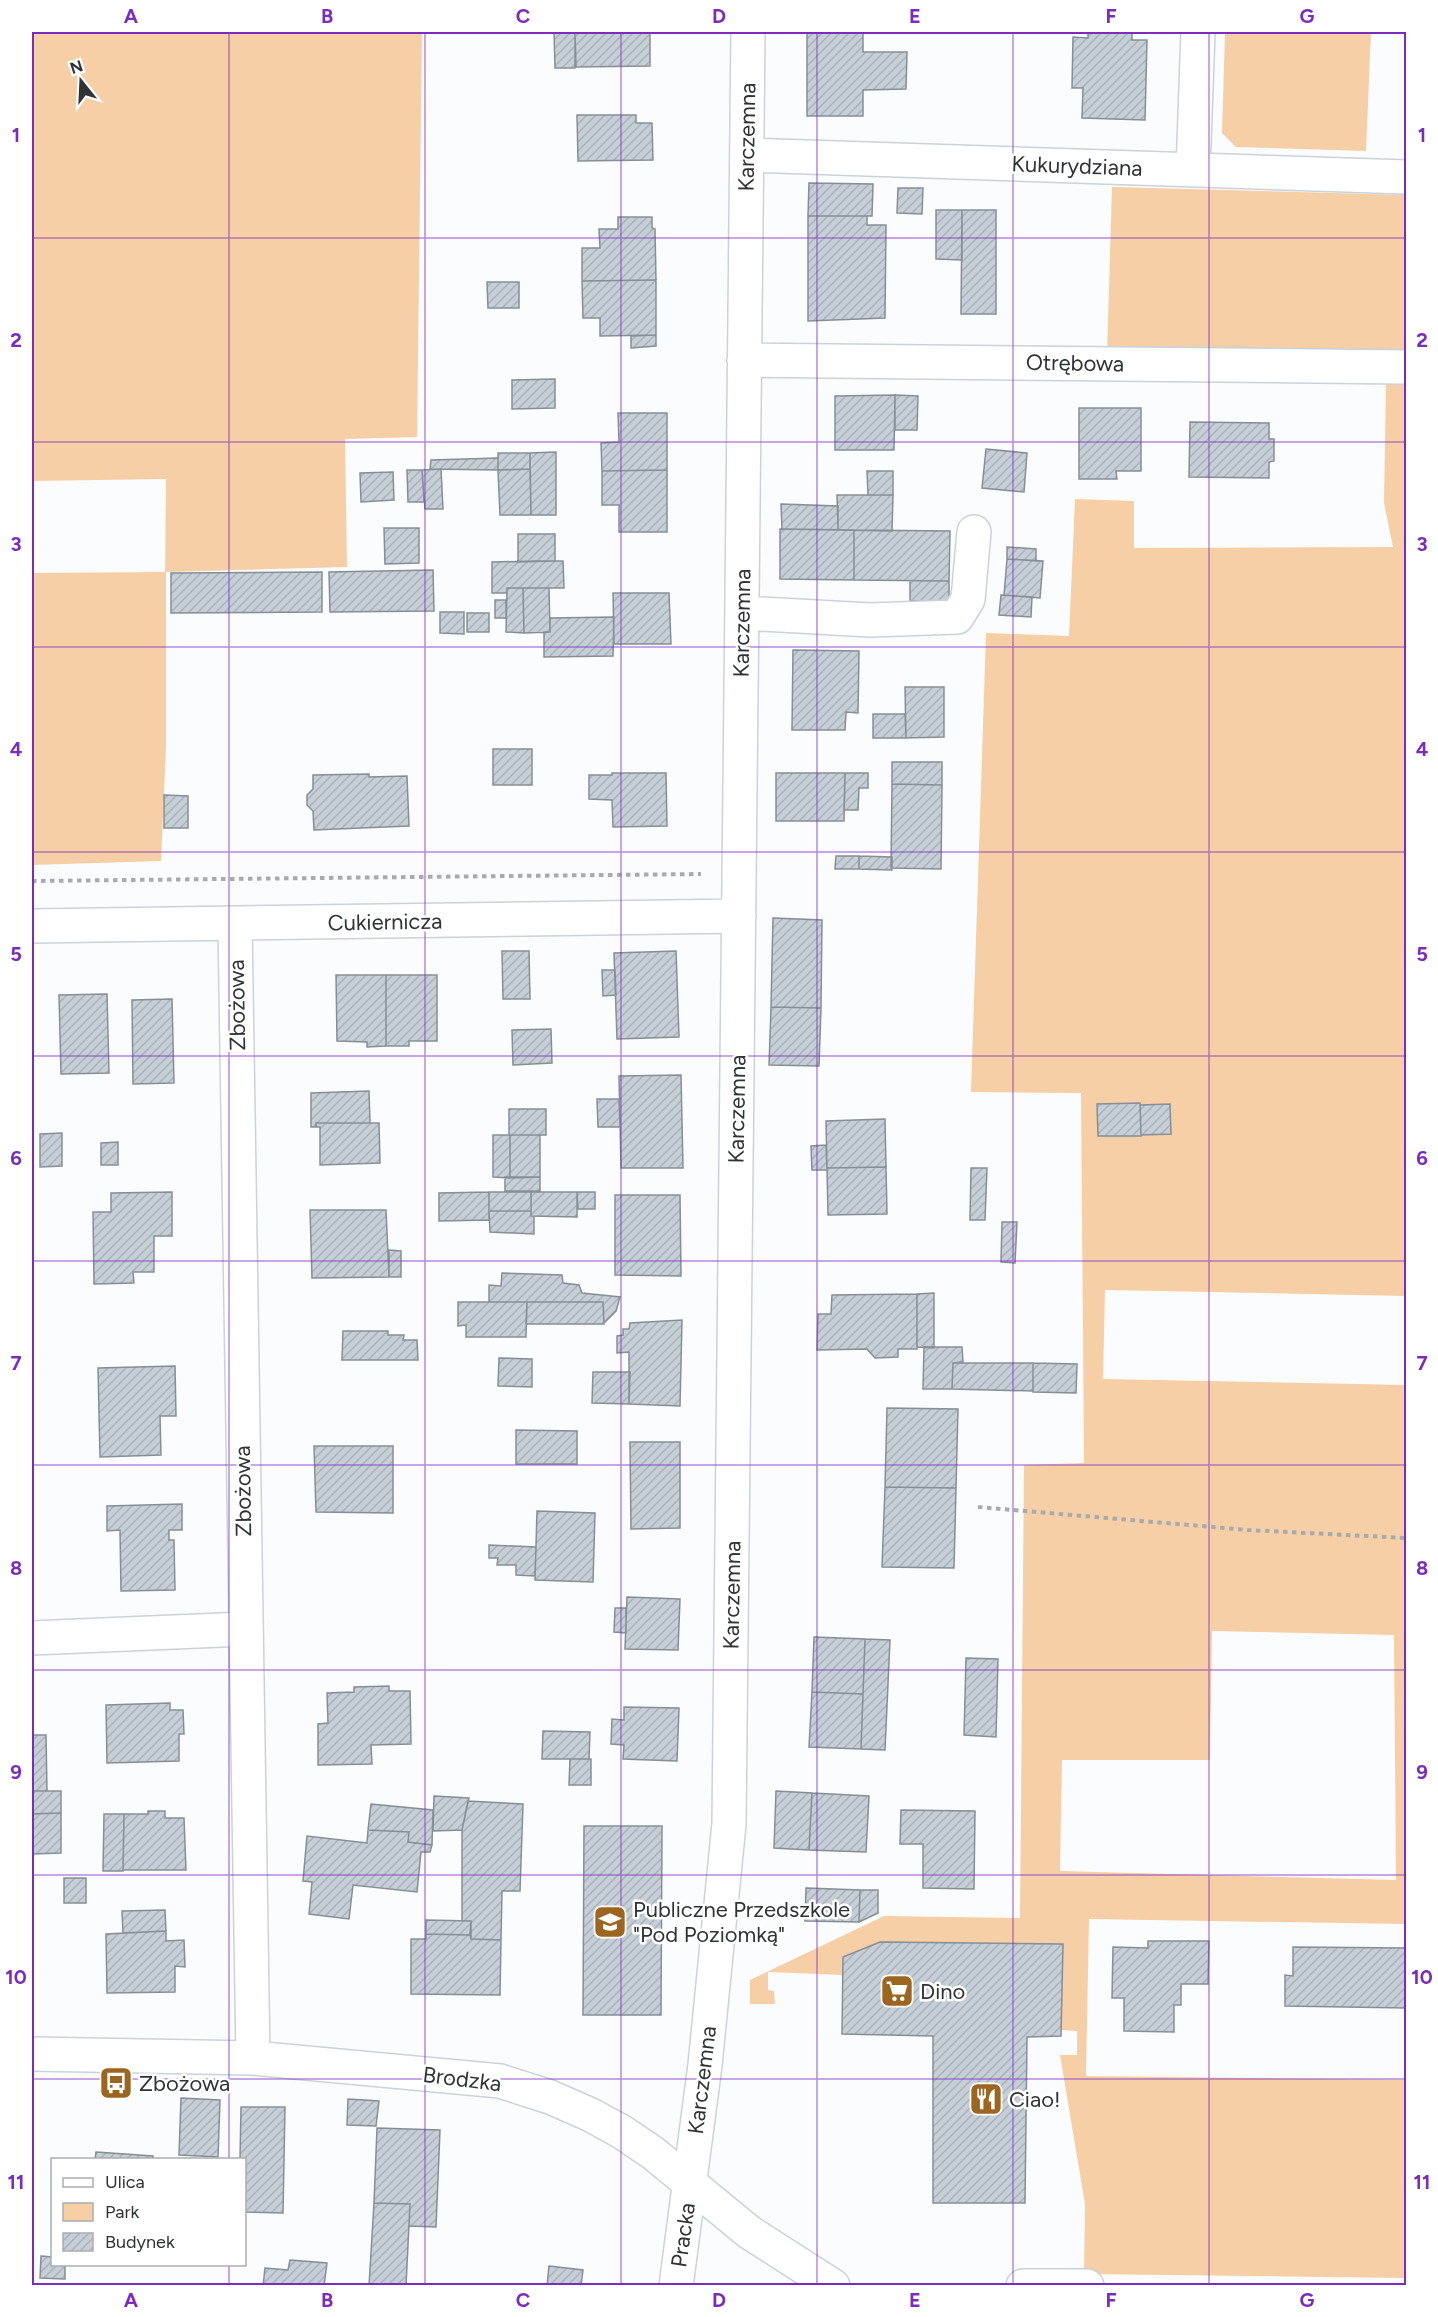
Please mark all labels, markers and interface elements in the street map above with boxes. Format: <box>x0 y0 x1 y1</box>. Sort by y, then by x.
text: A <box>124 4 139 28</box>
text: B <box>321 4 333 28</box>
text: C <box>516 4 530 28</box>
text: D <box>712 4 726 28</box>
text: E <box>909 4 921 28</box>
text: F <box>1105 4 1117 28</box>
text: G <box>1300 4 1315 28</box>
north arrow <box>51 51 111 111</box>
text: N <box>68 56 85 78</box>
street label: Karczemna <box>733 82 761 192</box>
text: 1 <box>12 123 20 147</box>
text: 1 <box>1418 123 1426 147</box>
street label: Kukurydziana <box>1011 150 1143 182</box>
text: 2 <box>10 328 22 352</box>
text: 2 <box>1416 328 1428 352</box>
street label: Otrębowa <box>1026 349 1124 377</box>
text: 3 <box>10 532 22 556</box>
text: 3 <box>1416 532 1428 556</box>
street label: Karczemna <box>728 568 756 678</box>
text: 4 <box>10 737 23 761</box>
text: 4 <box>1416 737 1429 761</box>
street label: Cukiernicza <box>327 908 443 936</box>
text: 5 <box>10 942 22 966</box>
text: 5 <box>1416 942 1428 966</box>
street label: Zbożowa <box>223 959 251 1051</box>
street label: Karczemna <box>723 1054 751 1164</box>
text: 6 <box>10 1146 22 1170</box>
text: 6 <box>1416 1146 1428 1170</box>
text: 7 <box>10 1351 22 1375</box>
text: 7 <box>1416 1351 1428 1375</box>
street label: Zbożowa <box>229 1445 257 1537</box>
street label: Karczemna <box>718 1540 746 1650</box>
text: 8 <box>10 1556 22 1580</box>
text: 8 <box>1416 1556 1428 1580</box>
text: 9 <box>10 1760 22 1784</box>
text: 9 <box>1416 1760 1428 1784</box>
place label: Publiczne Przedszkole "Pod Poziomką" <box>633 1896 850 1948</box>
school or university icon: Publiczne Przedszkole "Pod Poziomką" <box>592 1904 628 1940</box>
text: 10 <box>5 1965 27 1989</box>
text: 10 <box>1411 1965 1433 1989</box>
supermarket icon: Dino <box>879 1973 915 2009</box>
place label: Dino <box>920 1978 965 2005</box>
street label: Karczemna <box>682 2024 722 2136</box>
street label: Brodzka <box>421 2061 503 2097</box>
bus stop icon: Zbożowa <box>98 2065 134 2101</box>
place label: Zbożowa <box>139 2070 230 2097</box>
restaurant icon: Ciao! <box>968 2081 1004 2117</box>
place label: Ciao! <box>1009 2086 1061 2113</box>
legend <box>51 2158 246 2266</box>
text: 11 <box>8 2170 24 2194</box>
text: 11 <box>1414 2170 1430 2194</box>
text: Ulica <box>105 2171 145 2193</box>
text: Park <box>105 2201 140 2223</box>
street label: Pracka <box>665 2201 701 2269</box>
text: Budynek <box>105 2231 175 2253</box>
text: A <box>124 2288 139 2312</box>
text: B <box>321 2288 333 2312</box>
text: C <box>516 2288 530 2312</box>
text: D <box>712 2288 726 2312</box>
text: E <box>909 2288 921 2312</box>
text: F <box>1105 2288 1117 2312</box>
text: G <box>1300 2288 1315 2312</box>

